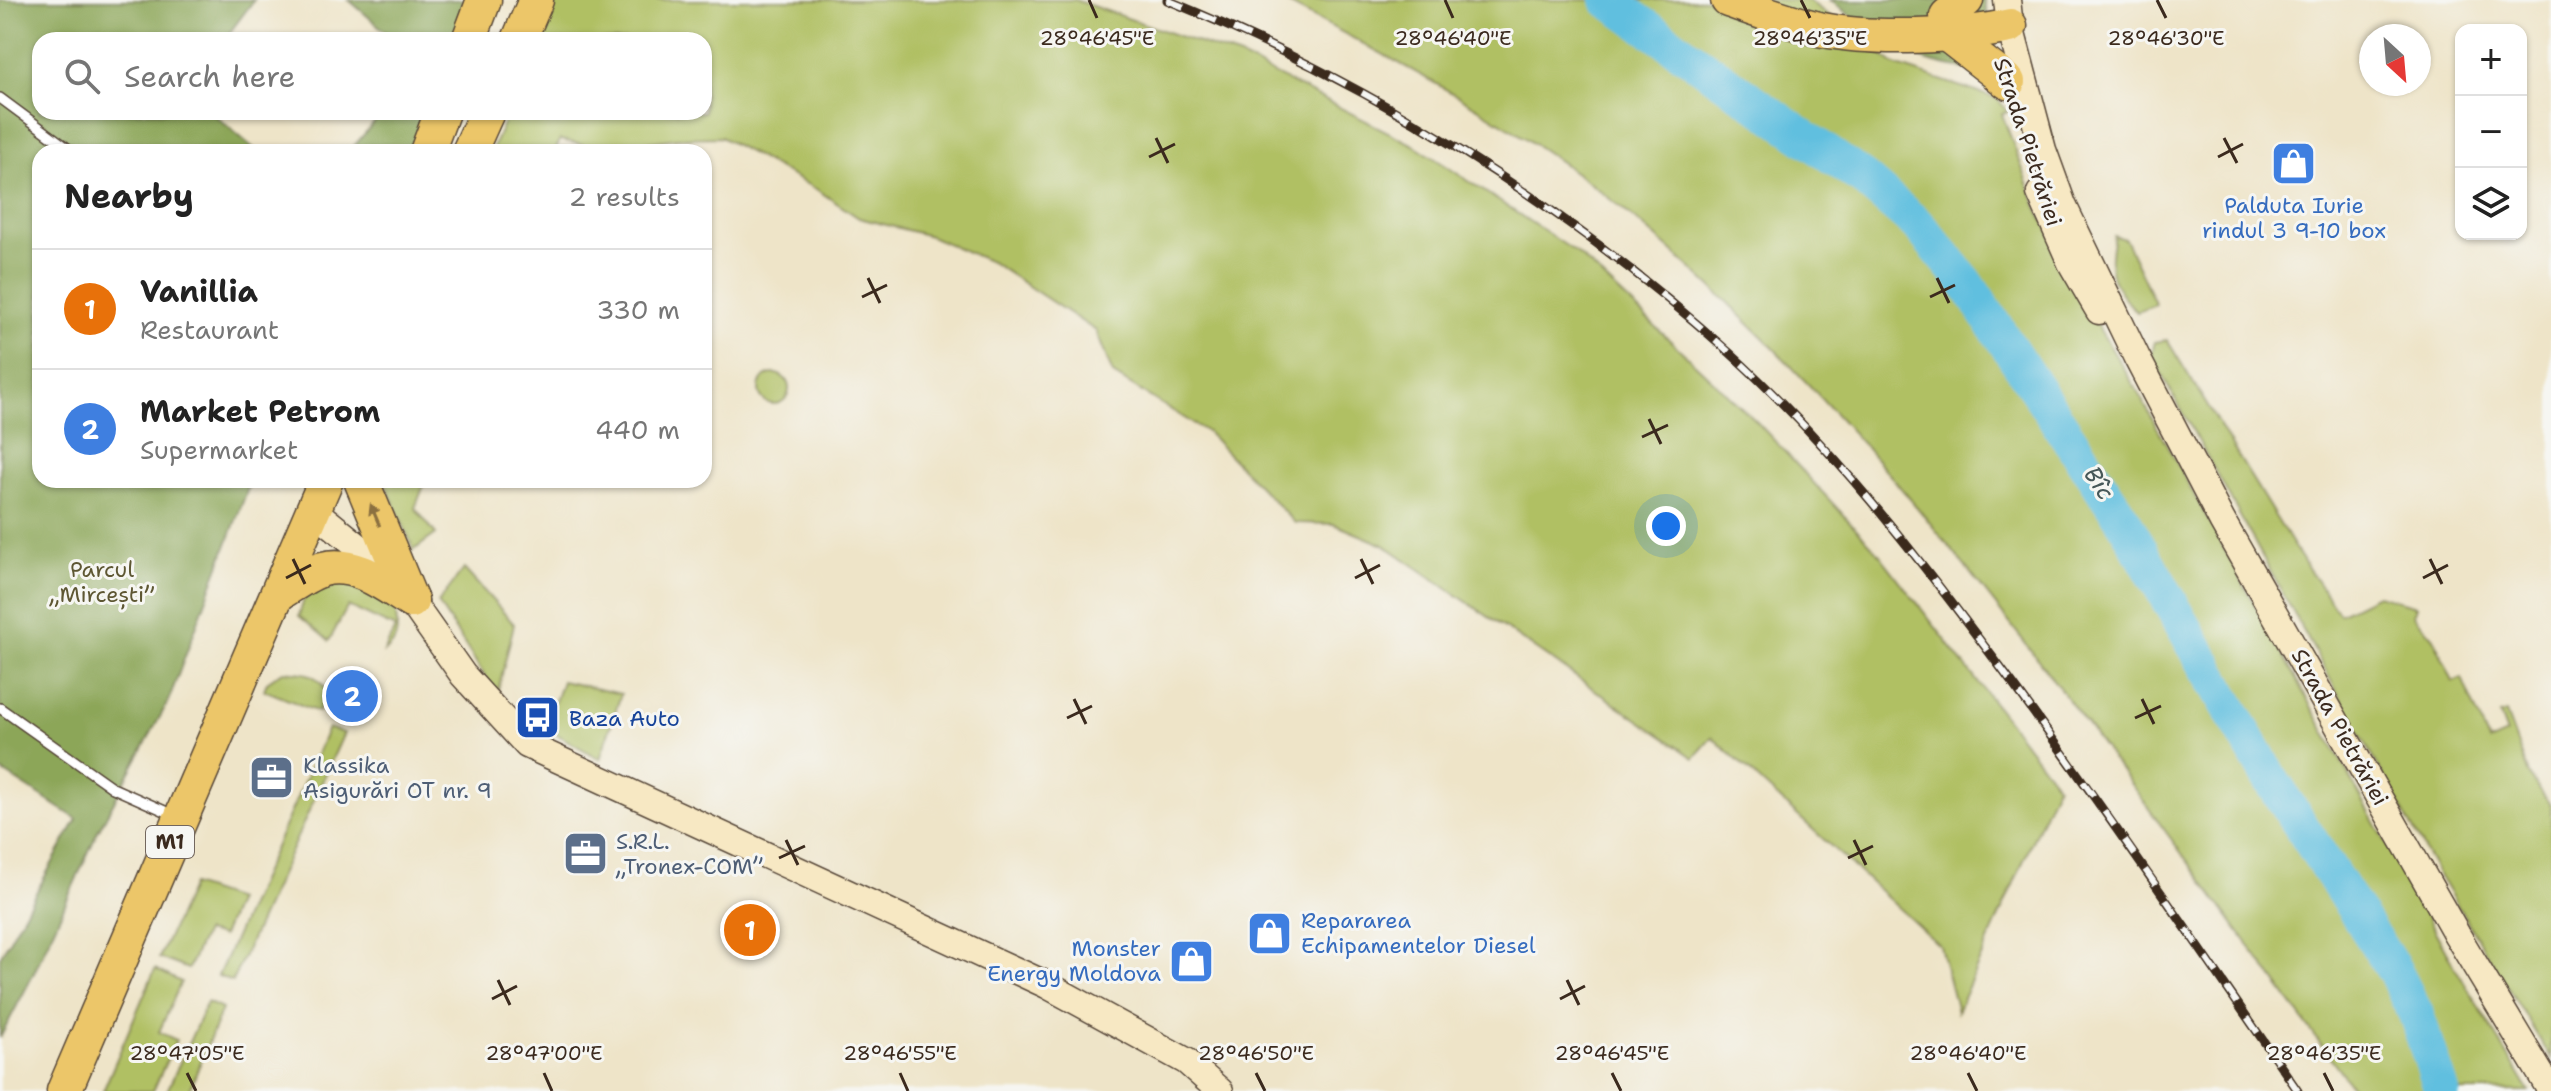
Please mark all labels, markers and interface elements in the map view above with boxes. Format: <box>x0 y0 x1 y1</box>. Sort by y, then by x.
north arrow <box>2359 24 2431 96</box>
map controls <box>2455 24 2527 240</box>
button: + <box>2455 24 2527 96</box>
text: 28°46'45"E <box>1040 25 1154 51</box>
text: 28°46'40"E <box>1395 25 1511 51</box>
text: 28°46'35"E <box>1753 25 1867 51</box>
text: 28°46'30"E <box>2108 25 2224 51</box>
search box <box>32 32 712 120</box>
icon: search <box>60 54 104 98</box>
street label: Strada Pietrăriei <box>1987 54 2069 230</box>
text: Search here <box>124 56 295 97</box>
button: − <box>2455 96 2527 168</box>
shop icon: Palduta Iurie rindul 3 9-10 box <box>2270 140 2318 188</box>
button: layers <box>2455 168 2527 240</box>
text: Nearby <box>64 173 194 219</box>
text: 2 results <box>568 179 680 214</box>
place label: Palduta Iurie rindul 3 9-10 box <box>2202 191 2386 245</box>
text: Vanillia <box>140 271 258 312</box>
text: 1 <box>84 292 96 327</box>
text: 330 m <box>596 292 680 327</box>
text: Restaurant <box>140 312 279 347</box>
text: Market Petrom <box>140 391 380 432</box>
text: 2 <box>81 412 99 447</box>
text: 440 m <box>595 412 680 447</box>
text: Supermarket <box>140 432 298 467</box>
water label: Bîc <box>2076 460 2122 506</box>
one-way arrow <box>368 503 381 527</box>
your location <box>1646 506 1686 546</box>
park label: Parcul „Mircești” <box>49 555 155 610</box>
street label: Strada Pietrăriei <box>2285 643 2395 811</box>
pin: 2 <box>326 666 378 726</box>
bus stop icon: Baza Auto <box>514 694 562 742</box>
place label: Baza Auto <box>569 704 680 733</box>
place label: Klassika Asigurări OT nr. 9 <box>303 751 492 805</box>
office icon: Klassika Asigurări OT nr. 9 <box>248 754 296 802</box>
road number: M1 <box>146 826 194 858</box>
place label: S.R.L. „Tronex-COM” <box>615 827 763 881</box>
office icon: S.R.L. „Tronex-COM” <box>561 830 609 878</box>
pin: 1 <box>724 900 776 960</box>
place label: Repararea Echipamentelor Diesel <box>1301 906 1536 960</box>
shop icon: Repararea Echipamentelor Diesel <box>1246 909 1294 957</box>
place label: Monster Energy Moldova <box>987 934 1161 988</box>
shop icon: Monster Energy Moldova <box>1168 937 1216 985</box>
text: 28°47'05"E <box>129 1040 245 1066</box>
text: 28°47'00"E <box>485 1040 603 1066</box>
text: 28°46'55"E <box>843 1040 957 1066</box>
text: 28°46'50"E <box>1198 1040 1314 1066</box>
text: 28°46'45"E <box>1555 1040 1669 1066</box>
text: 28°46'40"E <box>1910 1040 2026 1066</box>
text: 28°46'35"E <box>2267 1040 2381 1066</box>

